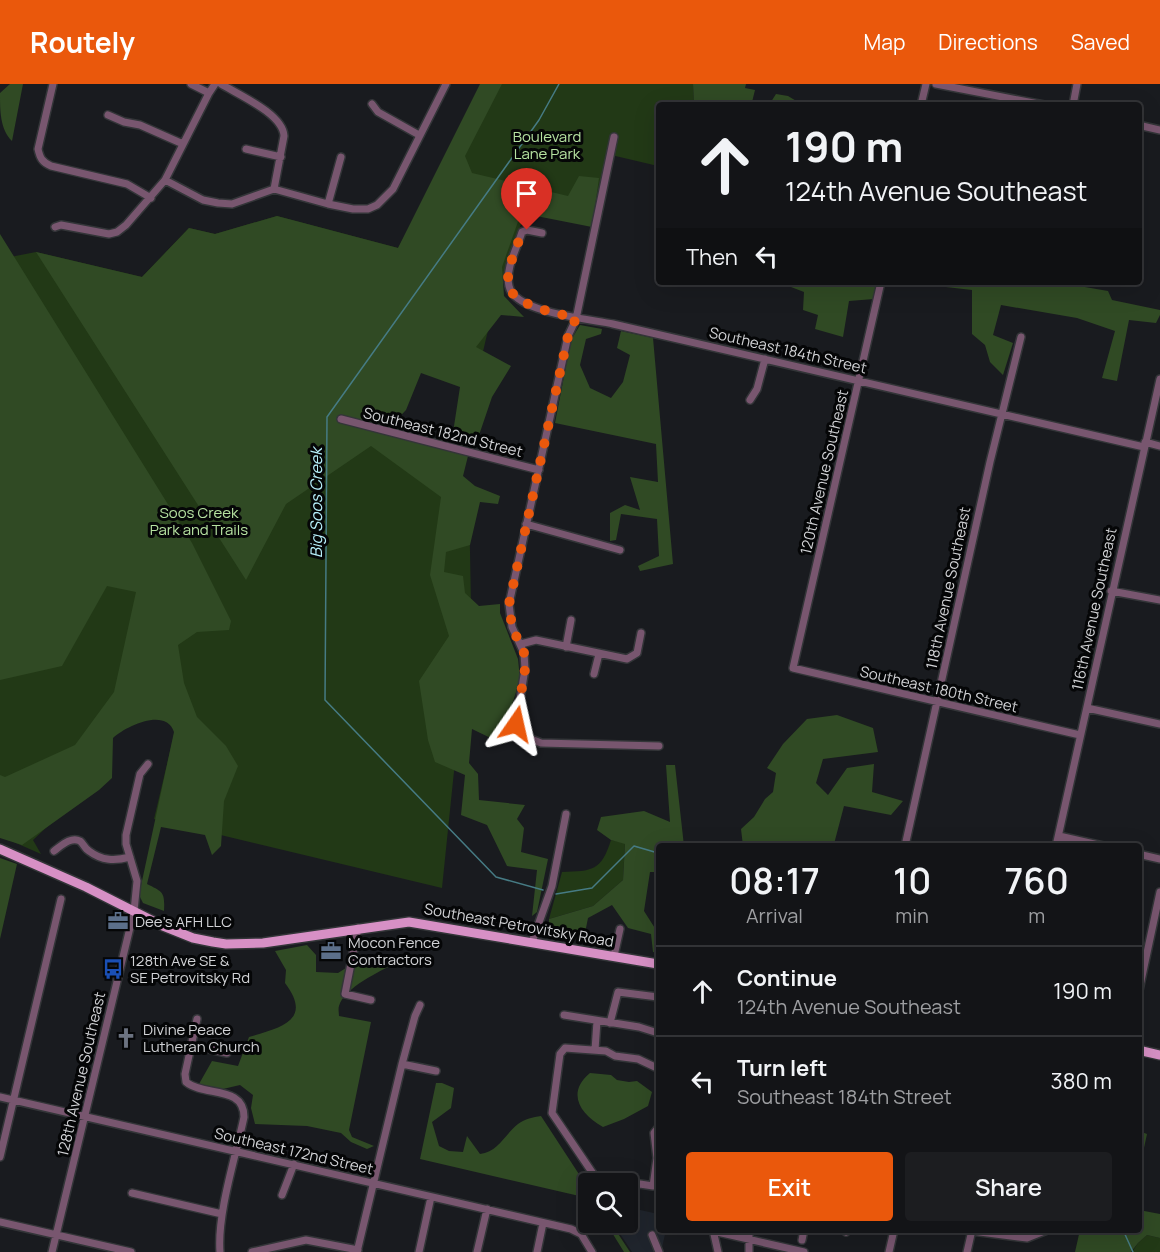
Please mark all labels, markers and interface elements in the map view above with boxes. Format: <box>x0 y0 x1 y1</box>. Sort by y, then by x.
text: Routely <box>30 23 135 61</box>
text: Map <box>864 28 905 56</box>
text: Directions <box>938 28 1038 56</box>
text: Saved <box>1071 28 1130 56</box>
text: 190 m <box>785 117 903 175</box>
park label: Boulevard Lane Park <box>513 126 581 164</box>
icon: ahead <box>686 126 764 204</box>
pin <box>501 168 552 230</box>
text: 124th Avenue Southeast <box>785 172 1087 209</box>
icon: arrive <box>510 177 543 210</box>
icon: left <box>750 240 783 273</box>
text: Then <box>686 242 738 272</box>
street label: Southeast 184th Street <box>707 322 869 378</box>
street label: 120th Avenue Southeast <box>795 387 853 557</box>
street label: Southeast 182nd Street <box>361 402 525 462</box>
water label: Big Soos Creek <box>305 446 327 558</box>
park label: Soos Creek Park and Trails <box>150 502 248 540</box>
street label: 118th Avenue Southeast <box>921 505 975 671</box>
street label: 116th Avenue Southeast <box>1066 526 1122 692</box>
street label: Southeast 180th Street <box>858 661 1020 717</box>
position arrow <box>484 692 548 756</box>
text: 08:17 <box>729 856 820 905</box>
text: 10 <box>893 856 931 905</box>
text: 760 <box>1004 856 1069 905</box>
street label: Southeast Petrovitsky Road <box>422 898 616 952</box>
text: Arrival <box>746 902 803 929</box>
text: min <box>895 902 929 929</box>
text: m <box>1028 902 1045 929</box>
office icon: Dee's AFH LLC <box>106 909 130 933</box>
place label: Dee's AFH LLC <box>135 911 232 932</box>
place label: Mocon Fence Contractors <box>348 932 440 970</box>
office icon: Mocon Fence Contractors <box>319 939 343 963</box>
place label: 128th Ave SE & SE Petrovitsky Rd <box>130 950 250 988</box>
bus stop icon: 128th Ave SE & SE Petrovitsky Rd <box>101 957 125 981</box>
text: Continue <box>737 963 837 993</box>
icon: ahead <box>686 975 719 1008</box>
text: 190 m <box>1053 976 1112 1006</box>
street label: 128th Avenue Southeast <box>52 990 110 1158</box>
text: 124th Avenue Southeast <box>737 993 961 1020</box>
place label: Divine Peace Lutheran Church <box>143 1019 260 1057</box>
church icon: Divine Peace Lutheran Church <box>114 1026 138 1050</box>
text: Turn left <box>737 1053 827 1083</box>
icon: left <box>686 1065 719 1098</box>
text: 380 m <box>1051 1066 1112 1096</box>
text: Southeast 184th Street <box>737 1083 952 1110</box>
street label: Southeast 172nd Street <box>212 1122 376 1180</box>
button: Exit <box>686 1152 893 1221</box>
button: Share <box>905 1152 1112 1221</box>
map controls <box>578 1173 638 1233</box>
button: search <box>578 1173 638 1233</box>

